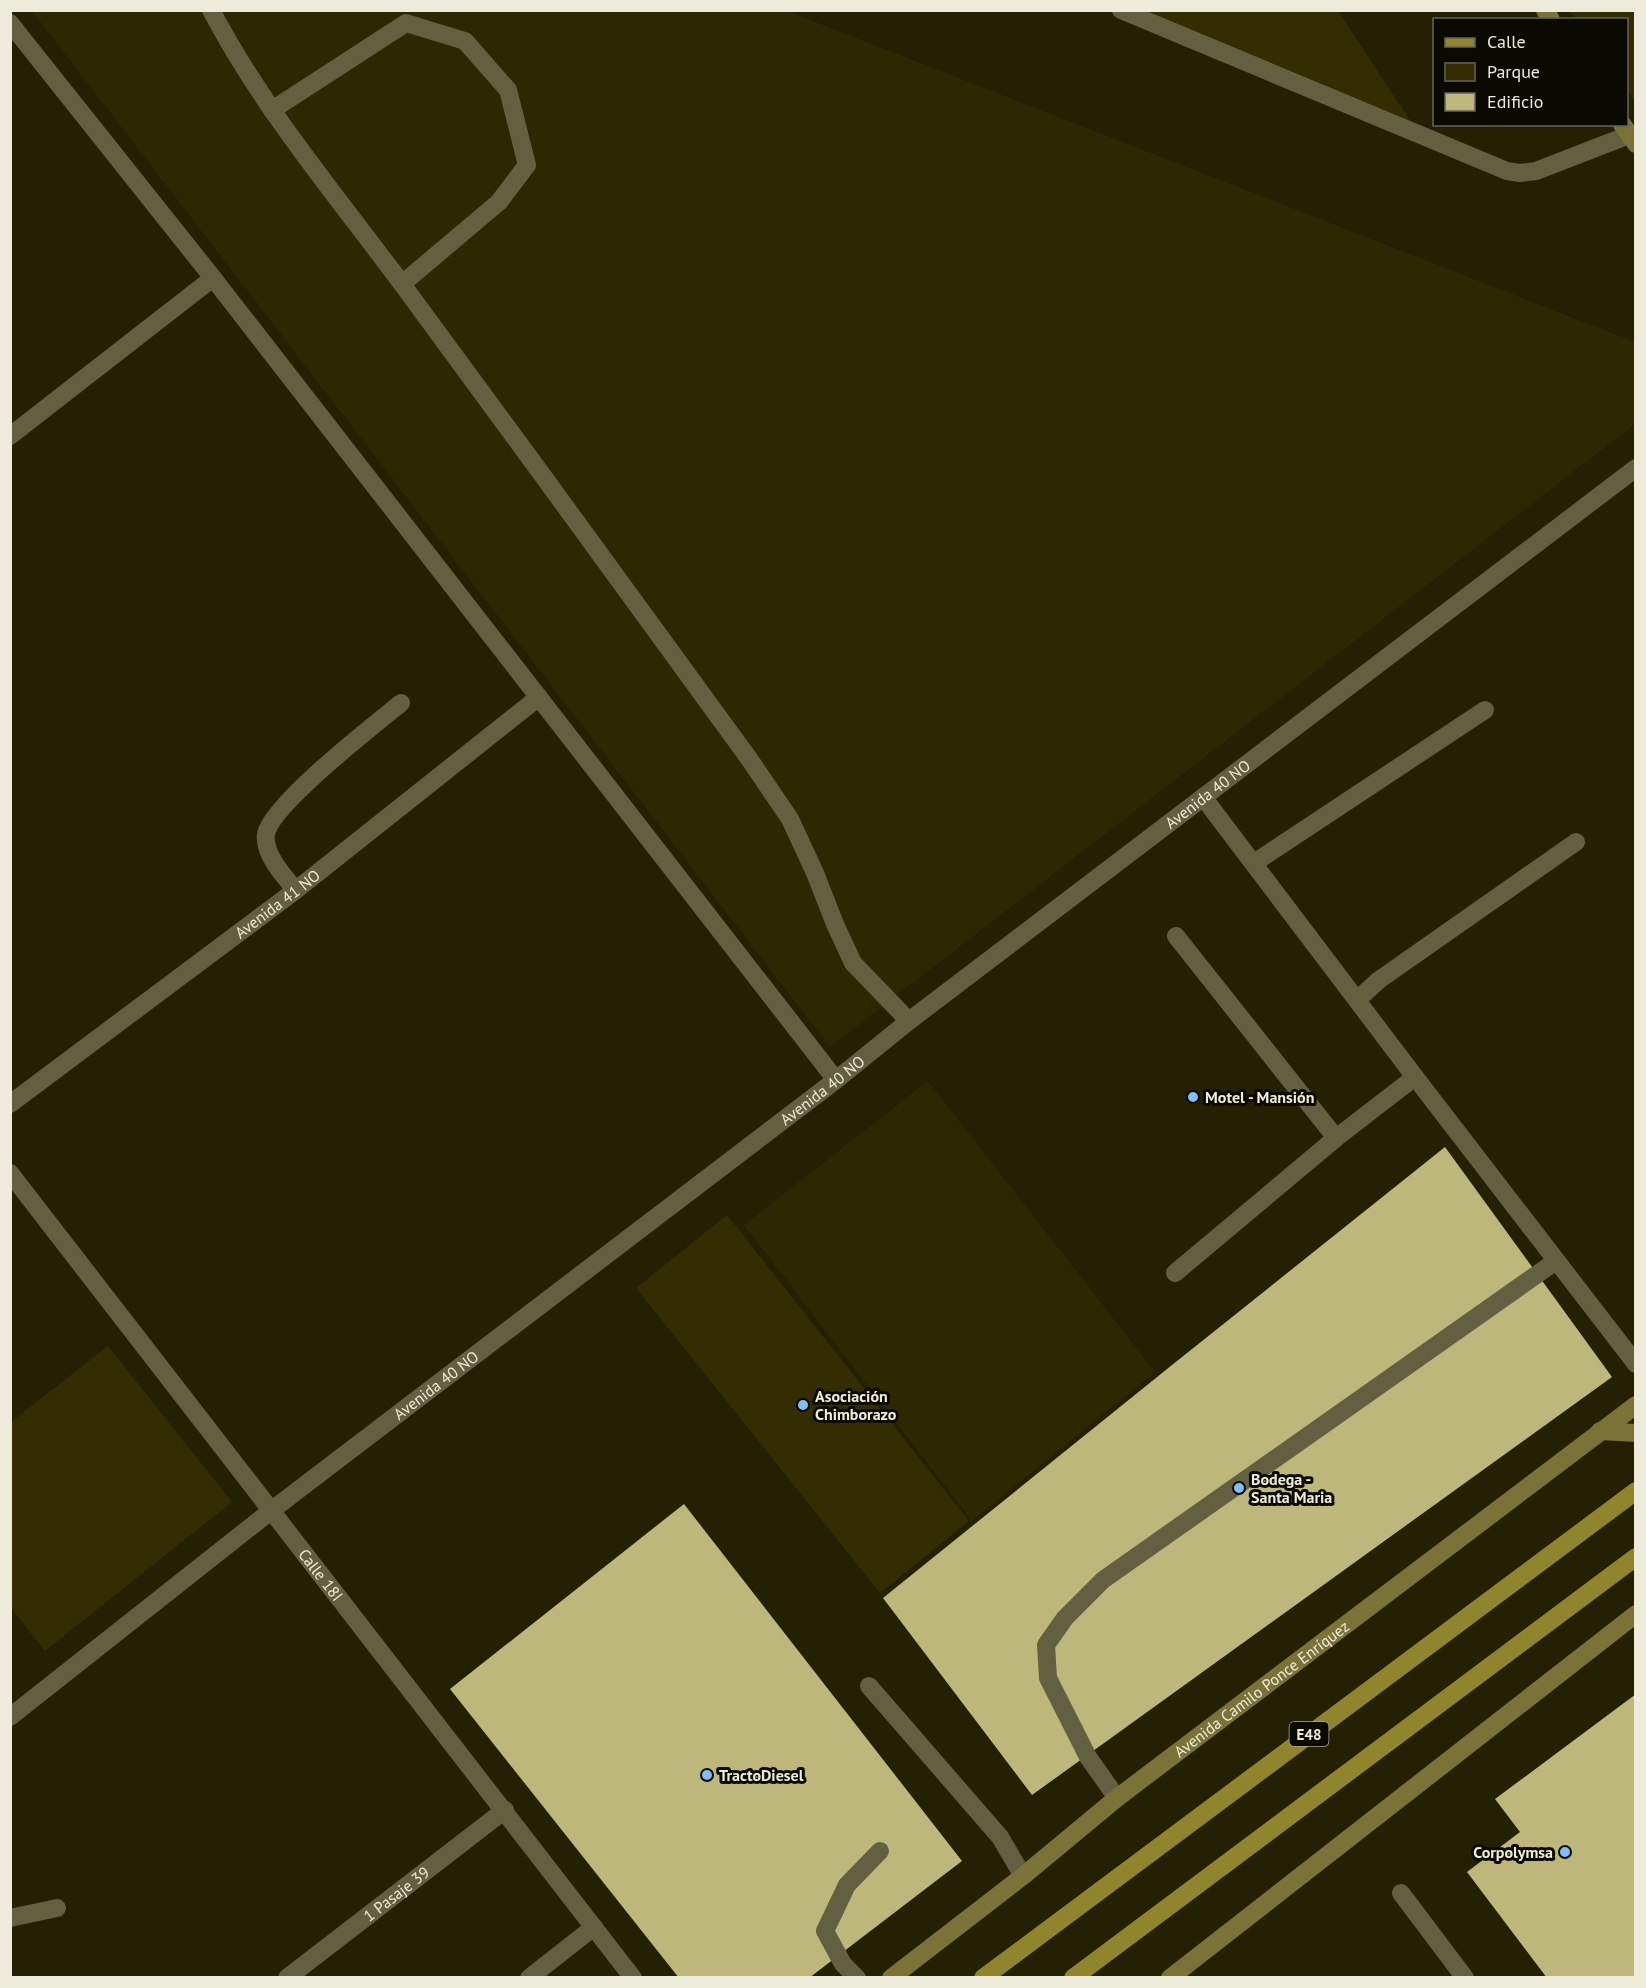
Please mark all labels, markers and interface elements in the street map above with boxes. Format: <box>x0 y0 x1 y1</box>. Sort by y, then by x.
legend <box>1433 18 1628 126</box>
text: Calle <box>1487 30 1526 53</box>
text: Parque <box>1487 60 1540 83</box>
text: Edificio <box>1487 90 1543 113</box>
street label: Avenida 40 NO <box>1161 755 1254 833</box>
street label: Avenida 41 NO <box>231 865 324 942</box>
street label: Avenida 40 NO <box>776 1051 869 1129</box>
place label: Motel - Mansión <box>1205 1087 1314 1107</box>
marker: Motel - Mansión <box>1186 1090 1200 1104</box>
street label: Avenida 40 NO <box>389 1346 483 1424</box>
place label: Asociación Chimborazo <box>815 1386 897 1424</box>
marker: Asociación Chimborazo <box>796 1398 810 1412</box>
place label: Bodega - Santa Maria <box>1251 1469 1332 1507</box>
marker: Bodega - Santa Maria <box>1232 1481 1246 1495</box>
street label: Calle 18I <box>294 1545 347 1605</box>
street label: Avenida Camilo Ponce Enríquez <box>1170 1616 1353 1761</box>
road number: E48 <box>1290 1722 1328 1746</box>
place label: TractoDiesel <box>719 1765 804 1785</box>
marker: TractoDiesel <box>700 1768 714 1782</box>
place label: Corpolymsa <box>1473 1842 1553 1862</box>
marker: Corpolymsa <box>1558 1845 1572 1859</box>
street label: 1 Pasaje 39 <box>359 1862 433 1926</box>

